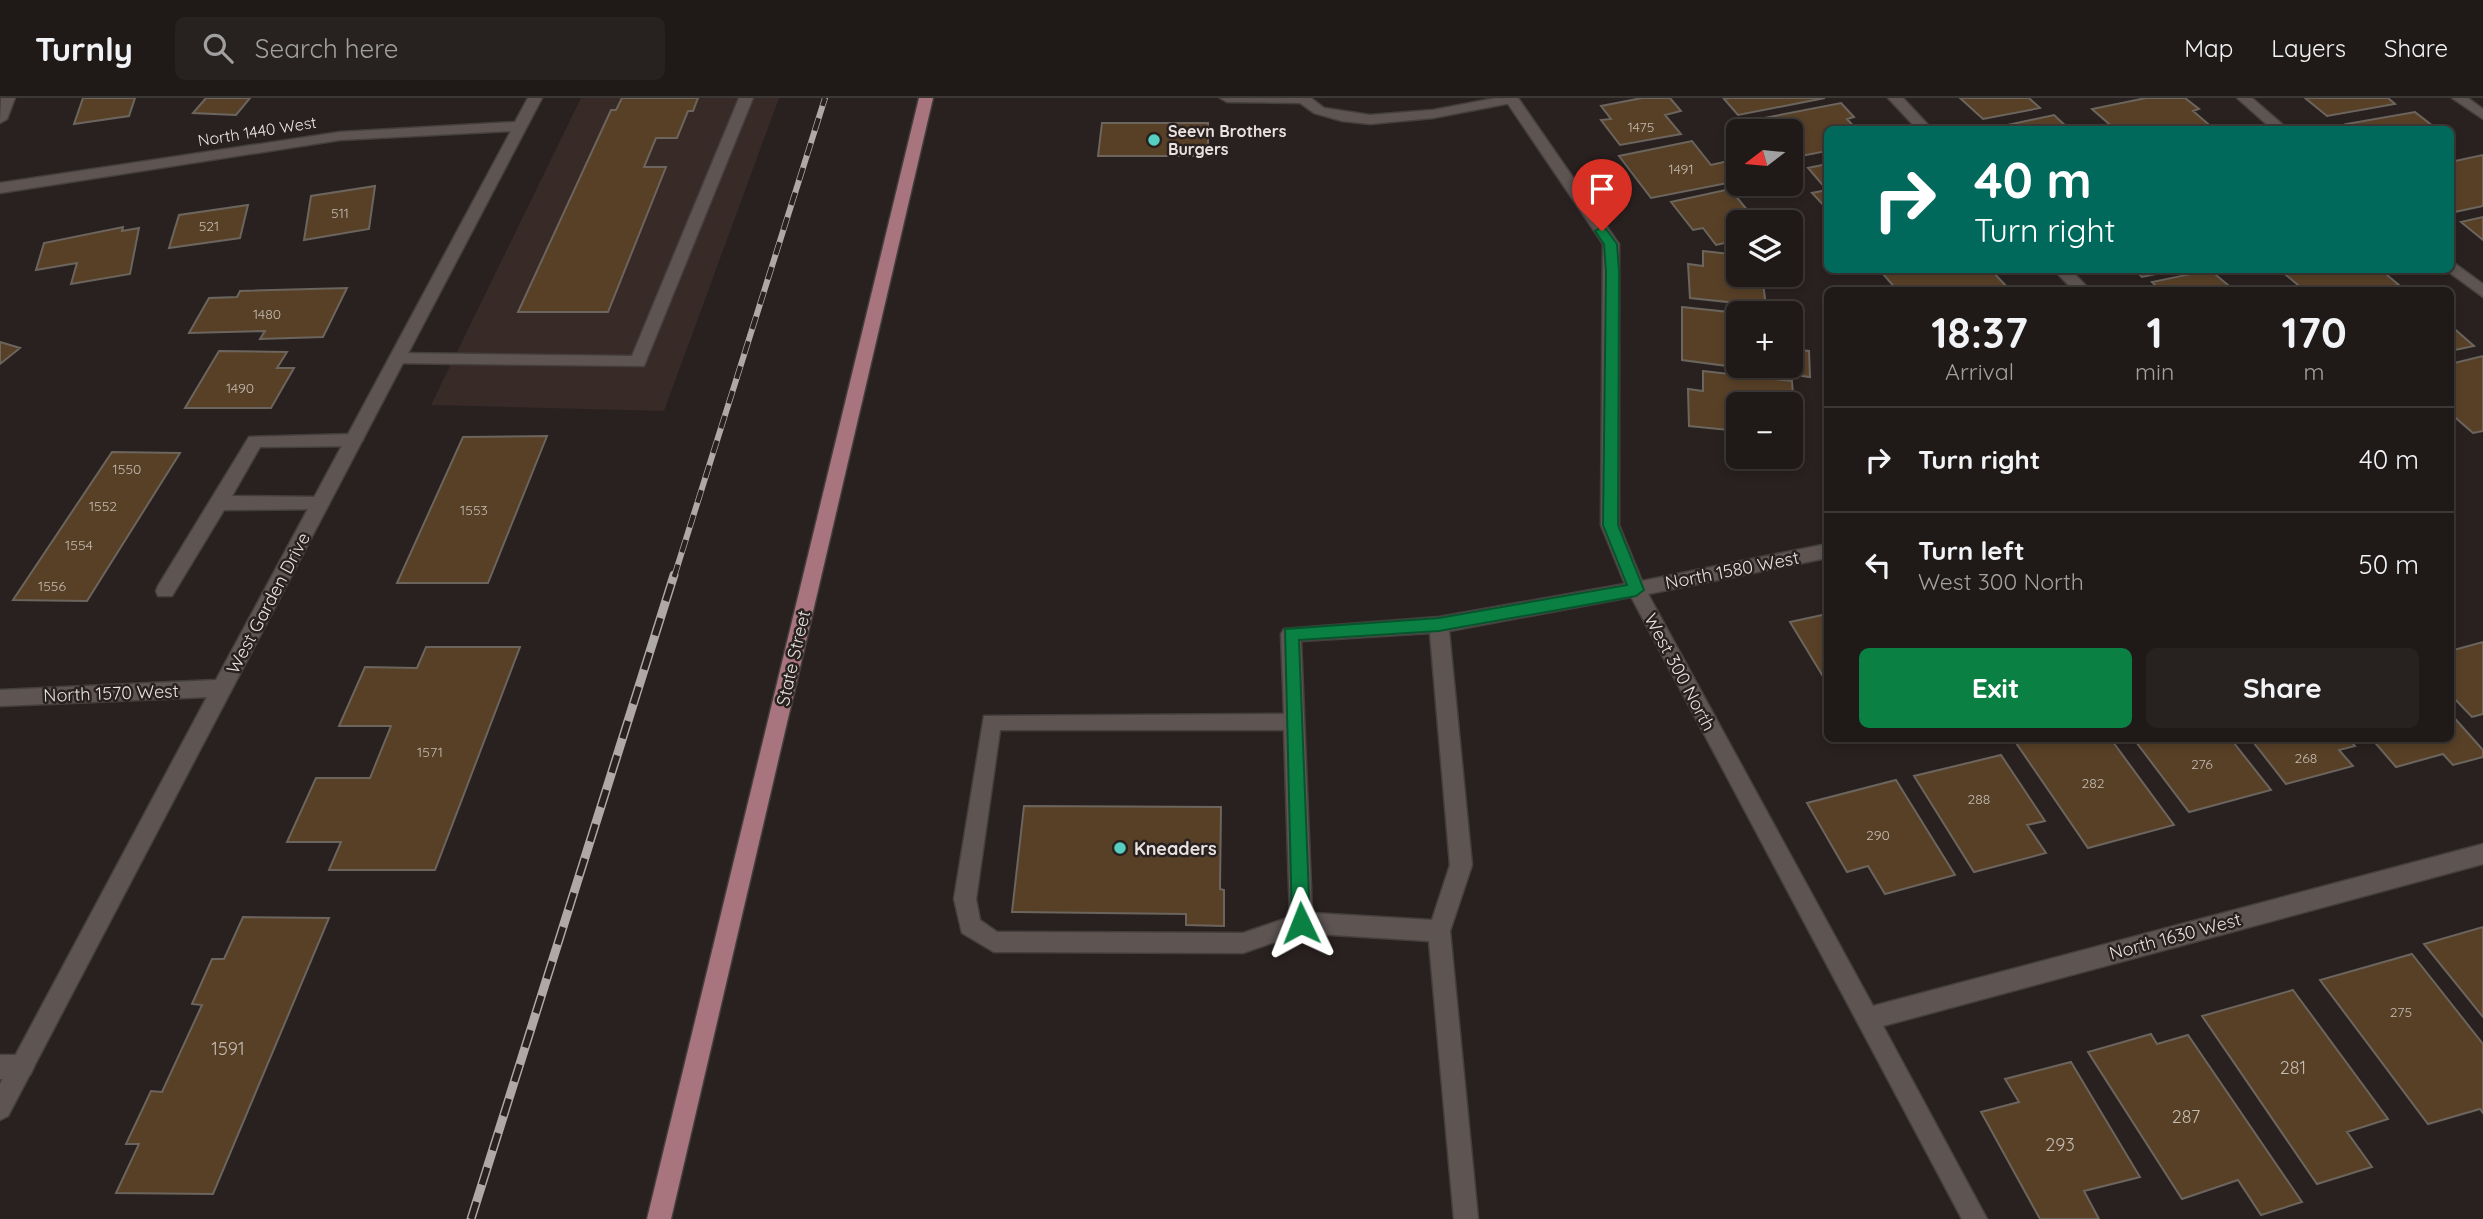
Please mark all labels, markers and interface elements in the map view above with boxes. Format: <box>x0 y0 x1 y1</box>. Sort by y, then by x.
search box <box>175 17 665 80</box>
text: Turnly <box>35 28 133 69</box>
icon: search <box>199 29 237 67</box>
text: Search here <box>255 32 398 65</box>
text: Map <box>2184 33 2233 63</box>
text: Layers <box>2271 33 2346 63</box>
text: Share <box>2384 33 2448 63</box>
street label: North 1440 West <box>196 112 318 150</box>
house number: 1475 <box>1628 118 1654 136</box>
north arrow <box>1726 119 1802 196</box>
map controls <box>1726 119 1803 469</box>
place label: Seevn Brothers Burgers <box>1168 121 1287 159</box>
marker: Seevn Brothers Burgers <box>1146 132 1162 148</box>
text: 40 m <box>1974 149 2092 210</box>
icon: right <box>1859 154 1950 245</box>
pin <box>1572 159 1632 231</box>
house number: 1491 <box>1668 160 1694 178</box>
icon: arrive <box>1583 170 1621 208</box>
house number: 511 <box>331 204 349 222</box>
button: layers <box>1726 210 1803 287</box>
text: Turn right <box>1974 210 2115 250</box>
house number: 521 <box>199 217 219 235</box>
button: + <box>1726 301 1803 378</box>
house number: 1480 <box>253 305 281 323</box>
text: 18:37 <box>1931 306 2028 359</box>
text: 1 <box>2146 306 2163 359</box>
text: 170 <box>2281 306 2347 359</box>
text: Arrival <box>1945 357 2014 386</box>
text: min <box>2135 357 2174 386</box>
text: m <box>2304 357 2325 386</box>
house number: 1490 <box>226 379 254 397</box>
button: − <box>1726 392 1803 469</box>
icon: right <box>1859 441 1897 479</box>
text: Turn right <box>1918 443 2040 476</box>
text: 40 m <box>2359 443 2419 476</box>
house number: 1550 <box>113 460 141 478</box>
house number: 1552 <box>89 497 117 515</box>
house number: 1553 <box>460 501 488 519</box>
street label: West Garden Drive <box>221 528 315 678</box>
text: Turn left <box>1918 534 2025 567</box>
house number: 1554 <box>65 536 93 554</box>
street label: North 1580 West <box>1663 546 1801 594</box>
icon: left <box>1859 546 1897 584</box>
text: 50 m <box>2359 548 2419 581</box>
text: West 300 North <box>1918 567 2084 596</box>
house number: 1556 <box>38 577 66 595</box>
street label: State Street <box>771 608 815 708</box>
street label: West 300 North <box>1639 609 1721 735</box>
button: Exit <box>1859 648 2132 728</box>
button: Share <box>2146 648 2419 728</box>
street label: North 1570 West <box>43 679 179 707</box>
house number: 1571 <box>417 743 443 761</box>
house number: 268 <box>2295 749 2317 767</box>
house number: 276 <box>2191 755 2213 773</box>
house number: 282 <box>2081 774 2105 792</box>
house number: 288 <box>1968 790 1990 808</box>
house number: 290 <box>1866 826 1890 844</box>
place label: Kneaders <box>1134 837 1217 860</box>
marker: Kneaders <box>1112 840 1128 856</box>
position arrow <box>1264 886 1338 960</box>
street label: North 1630 West <box>2107 907 2243 965</box>
house number: 275 <box>2390 1003 2412 1021</box>
house number: 1591 <box>211 1037 245 1060</box>
house number: 281 <box>2280 1056 2306 1079</box>
house number: 287 <box>2172 1105 2200 1128</box>
house number: 293 <box>2045 1133 2075 1156</box>

